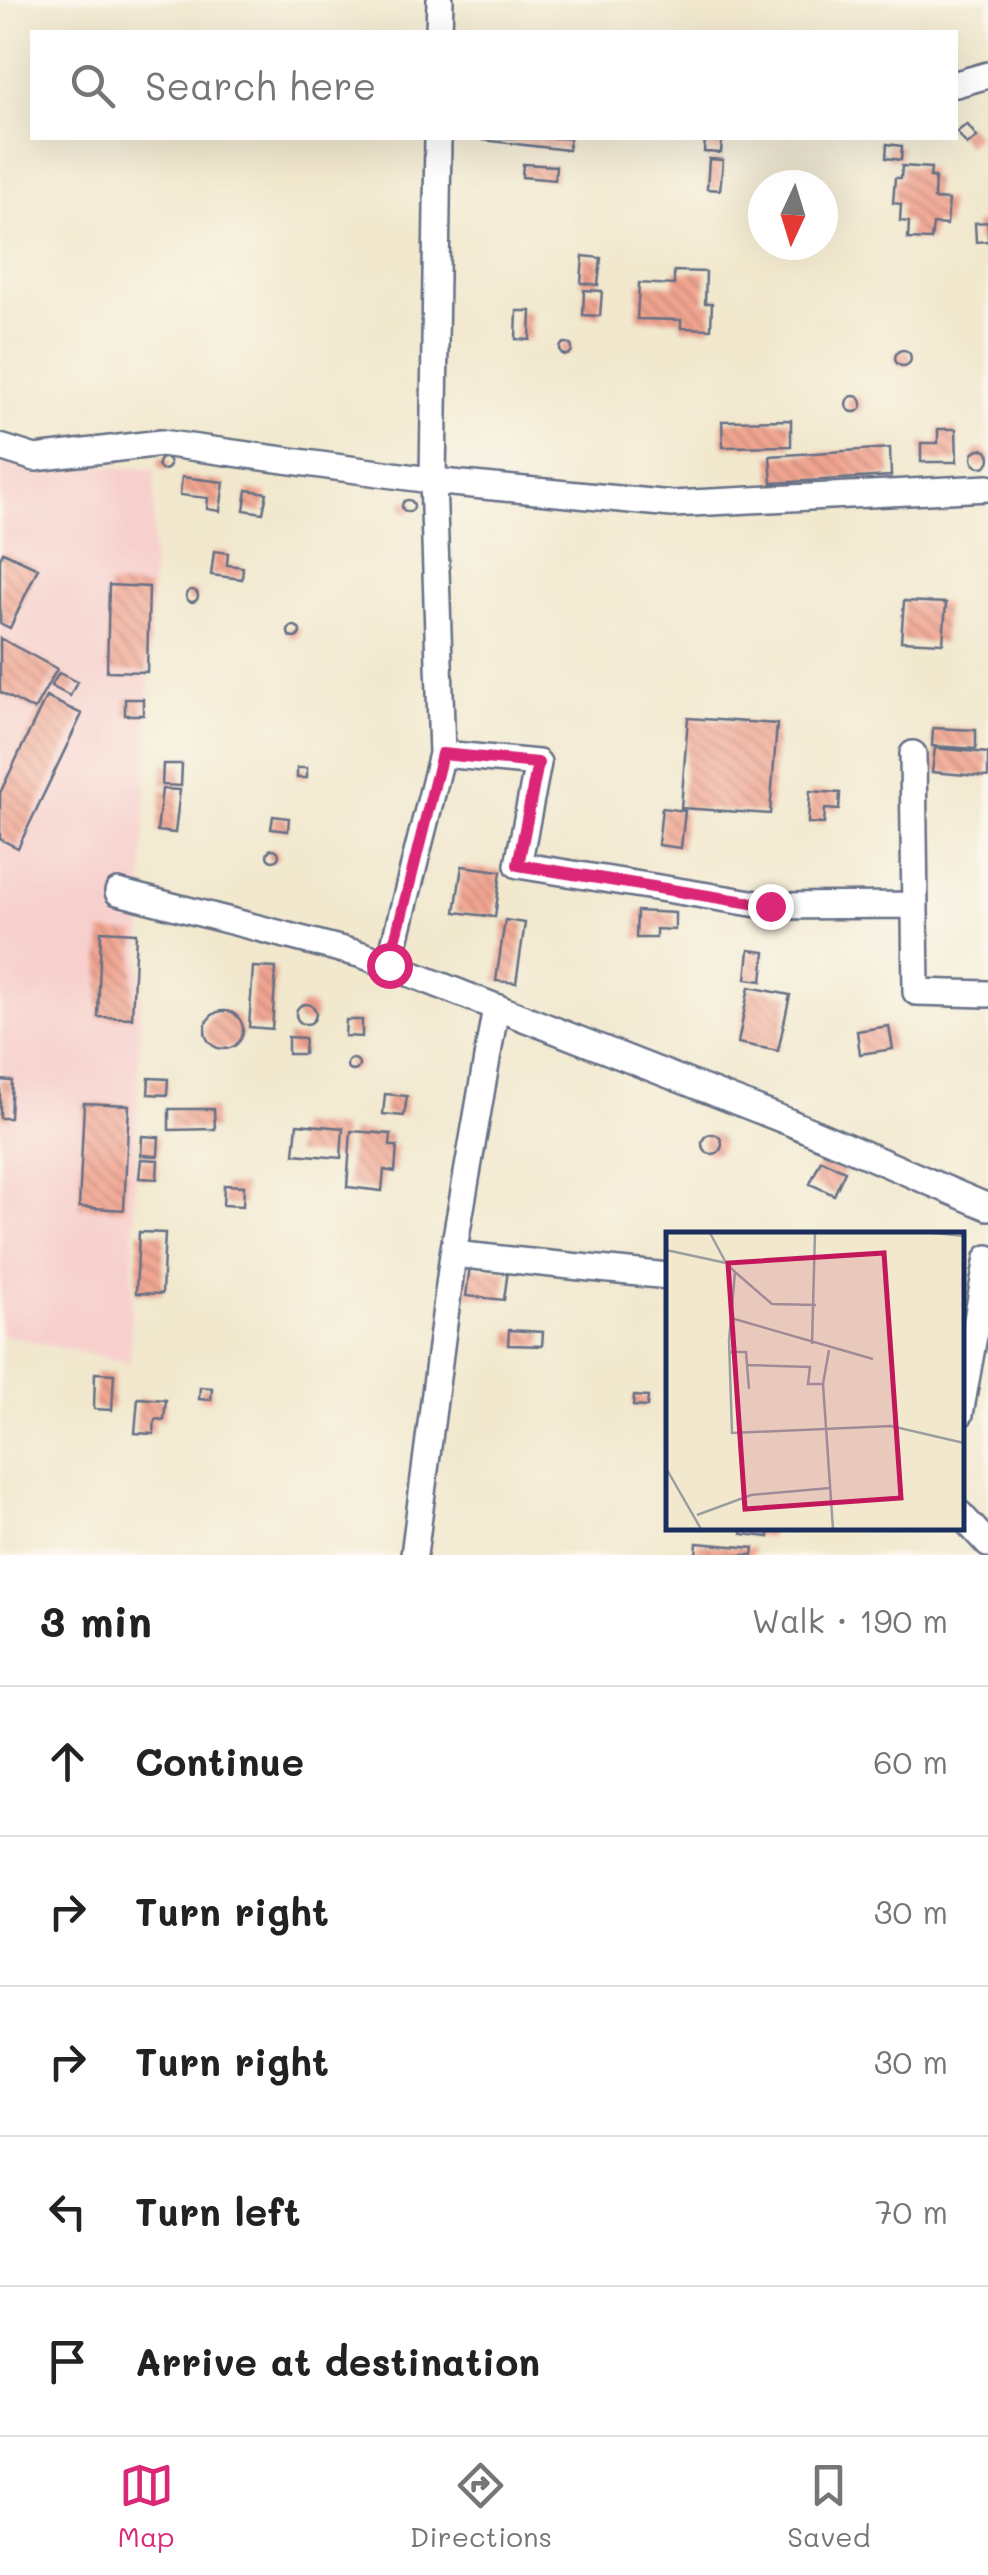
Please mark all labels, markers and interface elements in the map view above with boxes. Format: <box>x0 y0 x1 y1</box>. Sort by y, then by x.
search box <box>30 30 958 140</box>
icon: search <box>65 58 120 113</box>
text: Search here <box>145 60 376 110</box>
north arrow <box>748 170 838 260</box>
route end <box>748 884 794 930</box>
route start <box>367 943 413 989</box>
inset map <box>666 1232 963 1530</box>
text: 3 min <box>40 1593 152 1648</box>
text: Walk · 190 m <box>752 1599 948 1641</box>
icon: ahead <box>40 1734 95 1789</box>
text: Continue <box>135 1736 304 1786</box>
text: 60 m <box>873 1740 948 1782</box>
icon: right <box>40 1884 95 1939</box>
text: Turn right <box>135 1886 329 1936</box>
text: 30 m <box>874 1890 948 1932</box>
icon: right <box>40 2034 95 2089</box>
text: Turn right <box>135 2036 329 2086</box>
text: 30 m <box>874 2040 948 2082</box>
icon: left <box>40 2184 95 2239</box>
text: Turn left <box>135 2186 301 2236</box>
text: 70 m <box>875 2190 948 2232</box>
icon: arrive <box>40 2334 95 2389</box>
text: Arrive at destination <box>135 2336 540 2386</box>
tab: Map <box>118 2458 175 2554</box>
tab: Directions <box>410 2458 552 2554</box>
tab: Saved <box>787 2458 870 2554</box>

